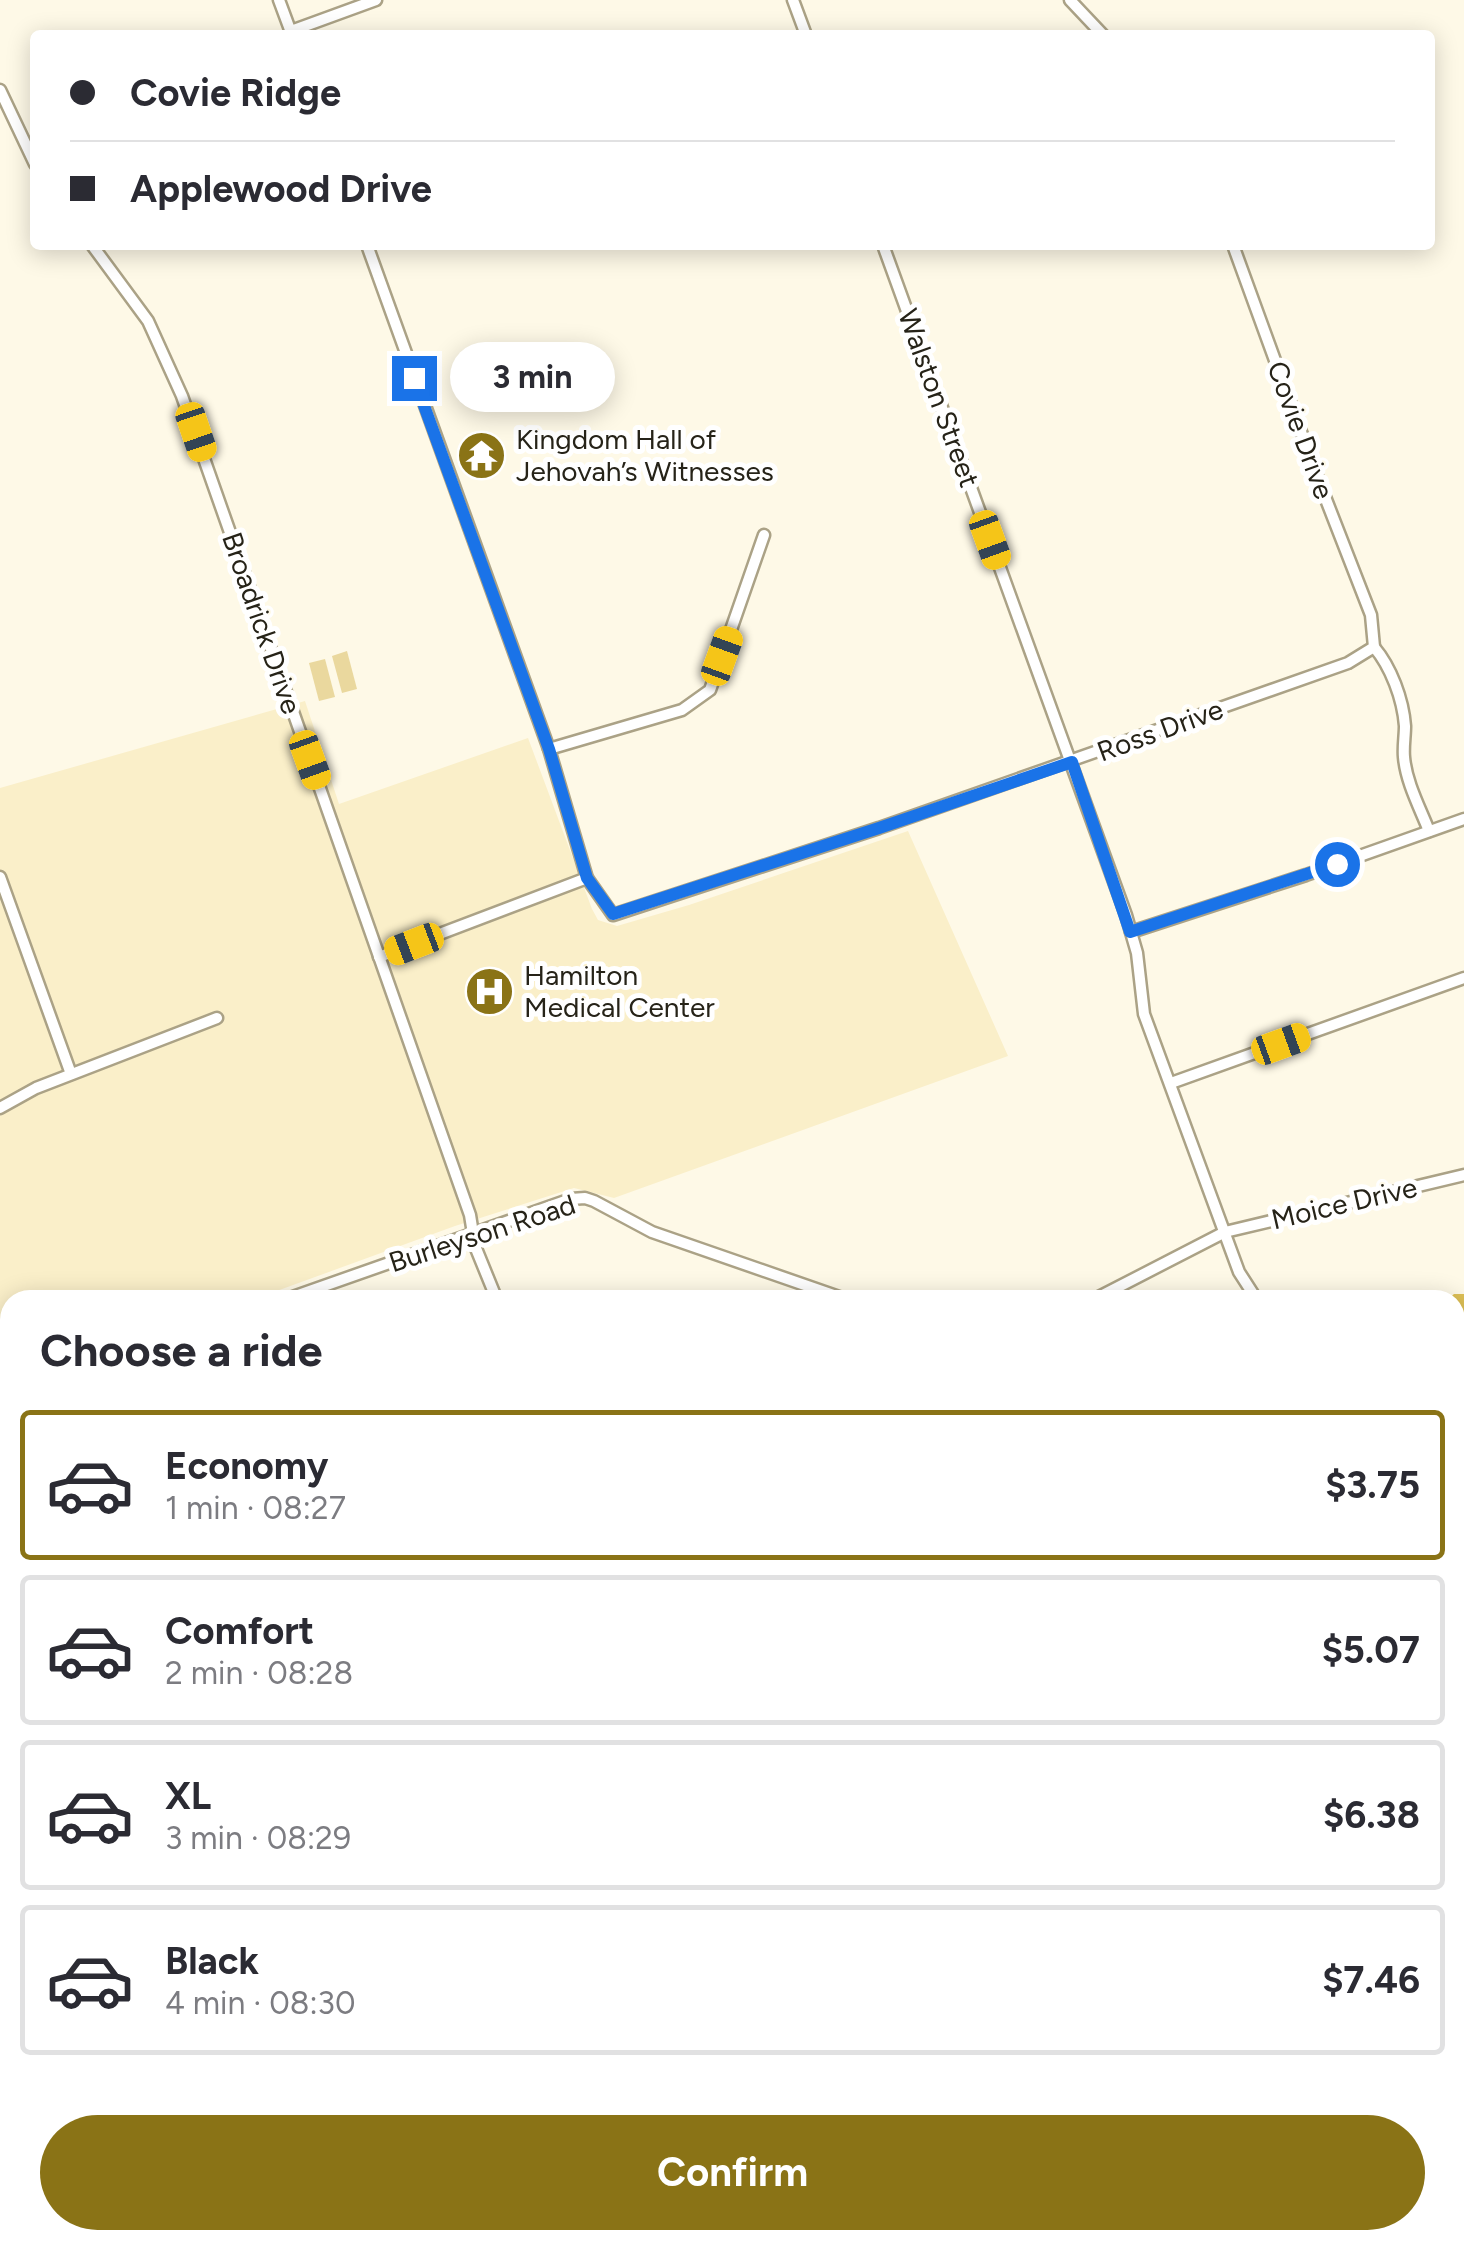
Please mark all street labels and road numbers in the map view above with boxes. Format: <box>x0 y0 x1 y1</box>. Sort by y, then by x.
street label: Walston Street <box>891 304 987 492</box>
street label: Covie Drive <box>1260 356 1342 504</box>
street label: Broadrick Drive <box>215 528 309 718</box>
street label: Ross Drive <box>1092 692 1228 768</box>
street label: Moice Drive <box>1268 1170 1420 1236</box>
street label: Burleyson Road <box>384 1187 580 1279</box>

